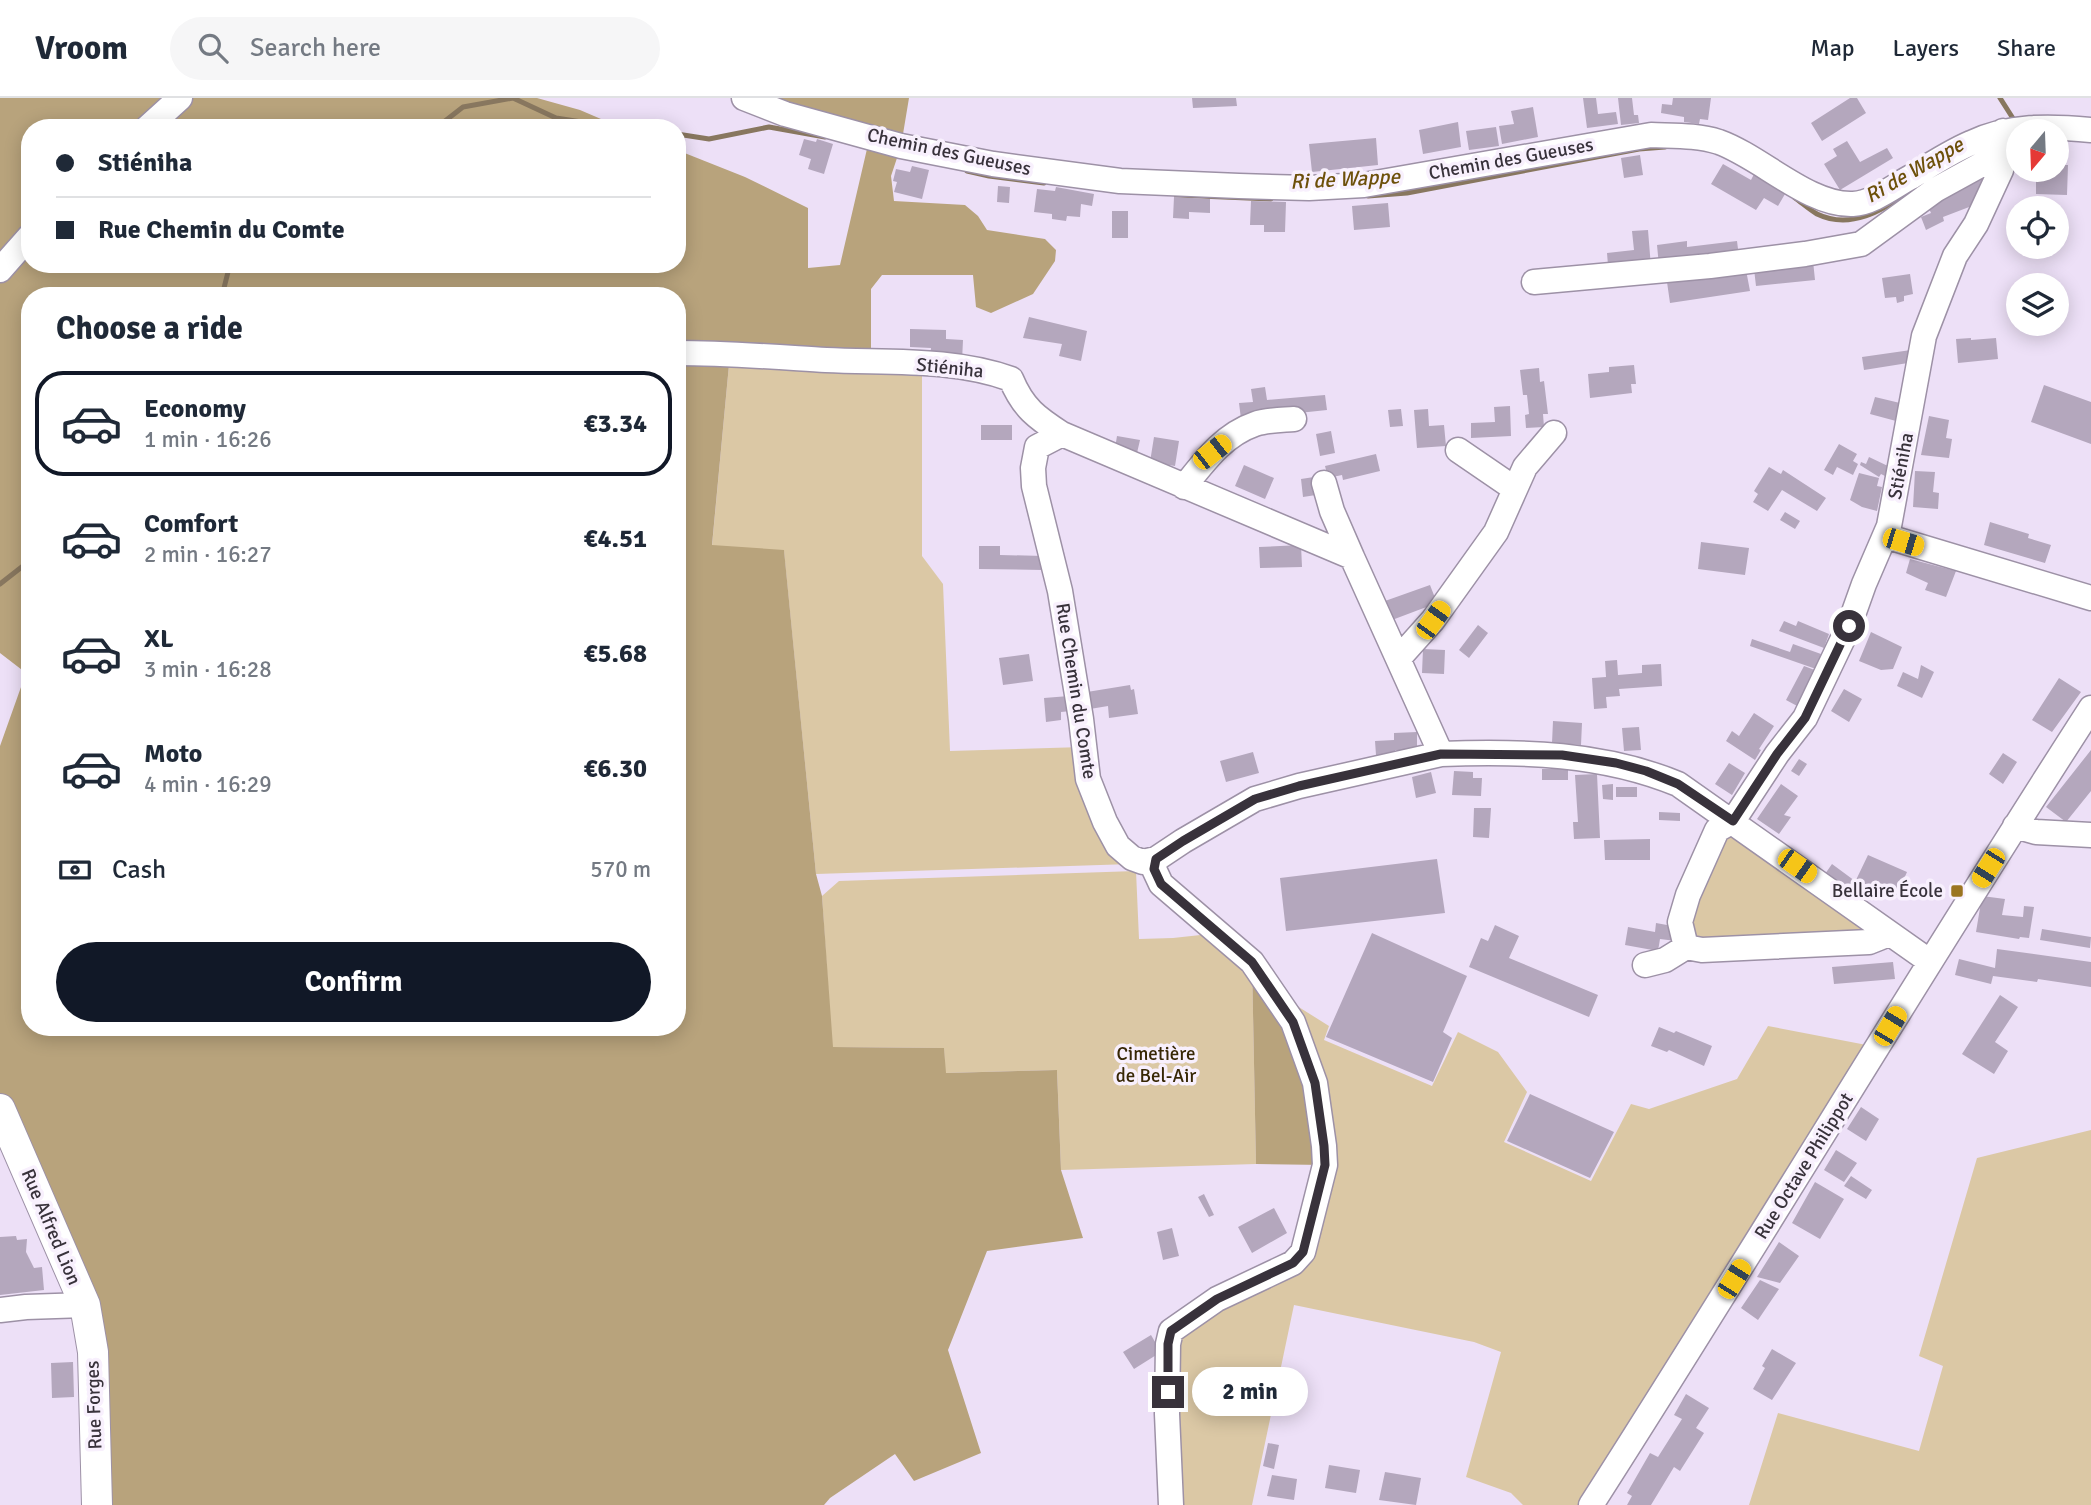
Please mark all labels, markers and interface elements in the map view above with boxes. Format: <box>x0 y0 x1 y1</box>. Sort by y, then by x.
search box <box>170 17 660 80</box>
text: Vroom <box>35 28 128 69</box>
icon: search <box>194 29 232 67</box>
text: Search here <box>250 32 381 64</box>
text: Map <box>1810 33 1855 63</box>
text: Layers <box>1893 33 1959 63</box>
text: Share <box>1997 33 2056 63</box>
north arrow <box>2006 119 2068 182</box>
map controls <box>2006 119 2069 336</box>
street label: Chemin des Gueuses <box>865 123 1033 181</box>
water label: Ri de Wappe <box>1860 131 1969 209</box>
street label: Chemin des Gueuses <box>1427 133 1595 185</box>
text: Stiéniha <box>98 147 192 179</box>
water label: Ri de Wappe <box>1290 163 1402 195</box>
button: locate <box>2006 196 2069 259</box>
text: Rue Chemin du Comte <box>98 214 345 246</box>
button: layers <box>2006 273 2069 336</box>
text: Choose a ride <box>56 309 243 348</box>
street label: Stiéniha <box>915 353 985 383</box>
icon: car <box>60 392 123 455</box>
text: Economy <box>144 393 246 425</box>
text: €3.34 <box>583 408 647 440</box>
text: 1 min · 16:26 <box>144 425 272 454</box>
car <box>1189 431 1236 473</box>
street label: Stiéniha <box>1883 431 1919 501</box>
icon: car <box>60 507 123 570</box>
text: Comfort <box>144 508 238 540</box>
text: €4.51 <box>583 523 647 555</box>
car <box>1880 526 1927 558</box>
text: 2 min · 16:27 <box>144 540 272 569</box>
car <box>1413 597 1454 643</box>
street label: Rue Chemin du Comte <box>1050 601 1102 781</box>
route start <box>1833 610 1865 642</box>
icon: car <box>60 622 123 685</box>
text: XL <box>144 623 174 655</box>
text: €5.68 <box>583 638 647 670</box>
text: 3 min · 16:28 <box>144 655 272 684</box>
icon: car <box>60 737 123 800</box>
text: Moto <box>144 738 202 770</box>
text: €6.30 <box>583 753 647 785</box>
text: 4 min · 16:29 <box>144 770 272 799</box>
car <box>1774 845 1821 887</box>
car <box>1968 845 2009 891</box>
icon: cash <box>56 851 94 889</box>
text: Cash <box>112 854 166 886</box>
text: 570 m <box>590 855 651 884</box>
place label: Bellaire École <box>1832 879 1943 903</box>
marker: Bellaire École <box>1949 883 1965 899</box>
button: Confirm <box>56 942 651 1022</box>
car <box>1871 1003 1910 1049</box>
park label: Cimetière de Bel-Air <box>1116 1042 1196 1088</box>
street label: Rue Octave Philippot <box>1749 1088 1859 1244</box>
street label: Rue Alfred Lion <box>16 1165 86 1289</box>
car <box>1714 1256 1755 1302</box>
street label: Rue Forges <box>80 1360 108 1450</box>
callout: 2 min <box>1192 1368 1308 1416</box>
route end <box>1152 1376 1184 1408</box>
text: 2 min <box>1222 1377 1278 1406</box>

